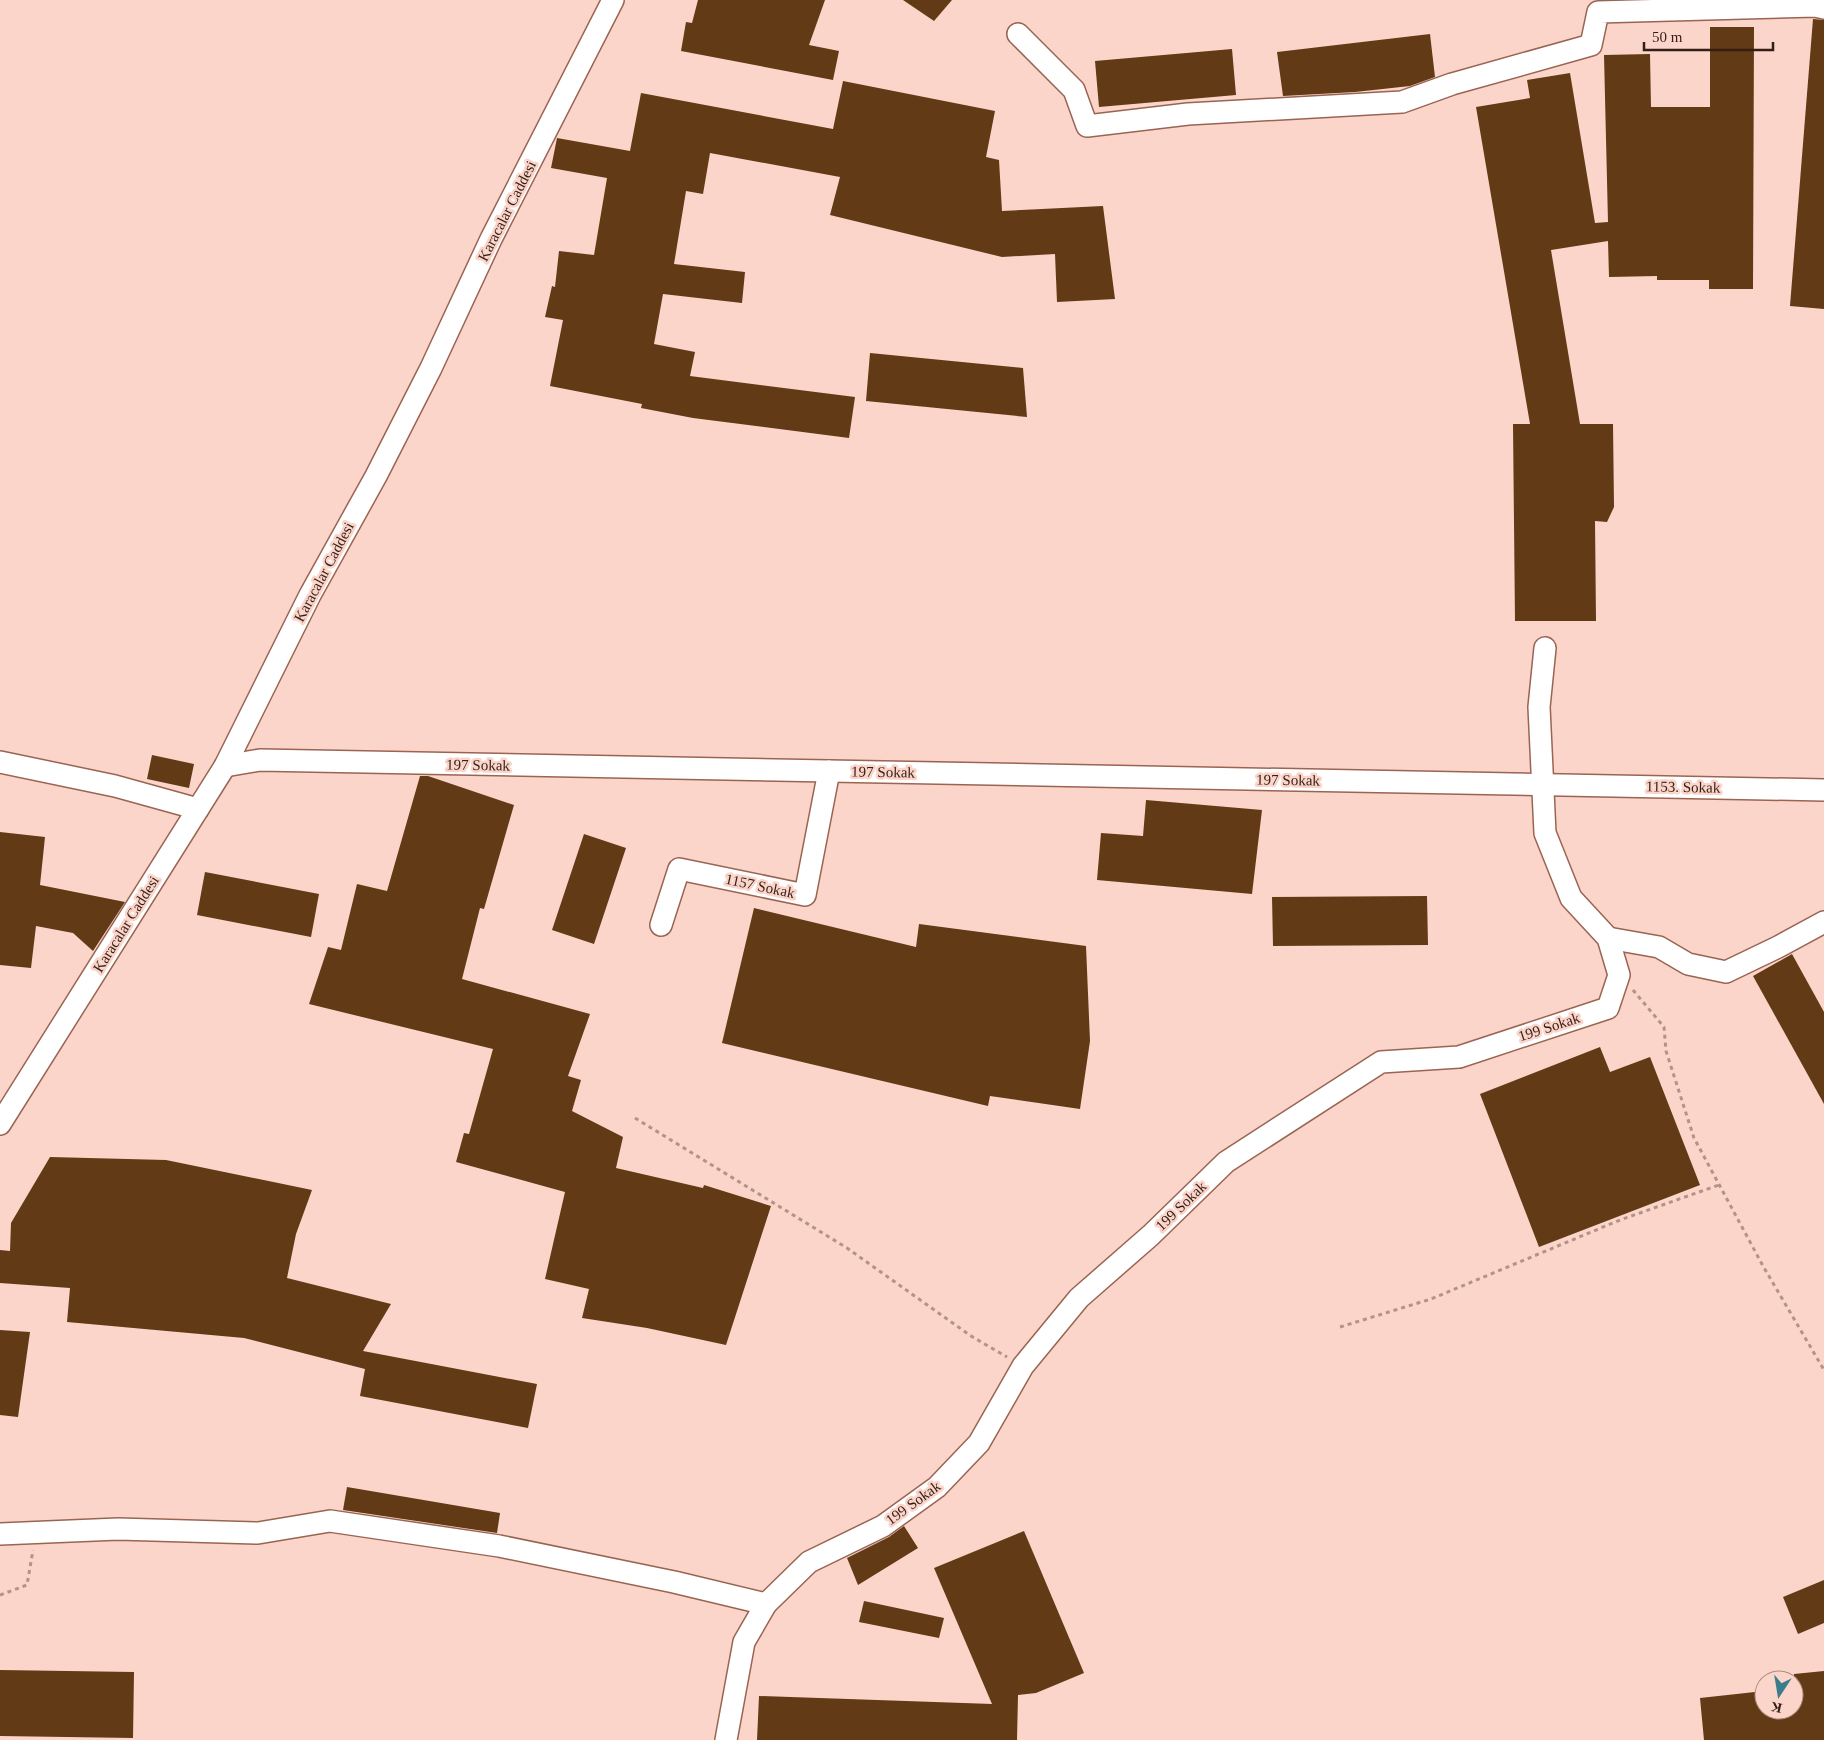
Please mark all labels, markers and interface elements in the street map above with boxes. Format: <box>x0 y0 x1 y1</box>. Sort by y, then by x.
scale bar <box>1644 20 1773 52</box>
text: 50 m <box>1652 29 1683 45</box>
street label: Karacalar Caddesi <box>475 158 539 264</box>
street label: Karacalar Caddesi <box>291 520 357 624</box>
street label: 197 Sokak <box>446 756 511 774</box>
street label: 197 Sokak <box>851 763 916 781</box>
street label: 197 Sokak <box>1256 771 1321 789</box>
street label: 1153. Sokak <box>1646 778 1721 796</box>
street label: 1157 Sokak <box>724 871 797 901</box>
street label: Karacalar Caddesi <box>90 873 162 975</box>
street label: 199 Sokak <box>1516 1009 1582 1044</box>
street label: 199 Sokak <box>1153 1178 1210 1234</box>
street label: 199 Sokak <box>883 1477 944 1528</box>
north arrow <box>1754 1670 1804 1720</box>
text: K <box>1769 1699 1783 1716</box>

